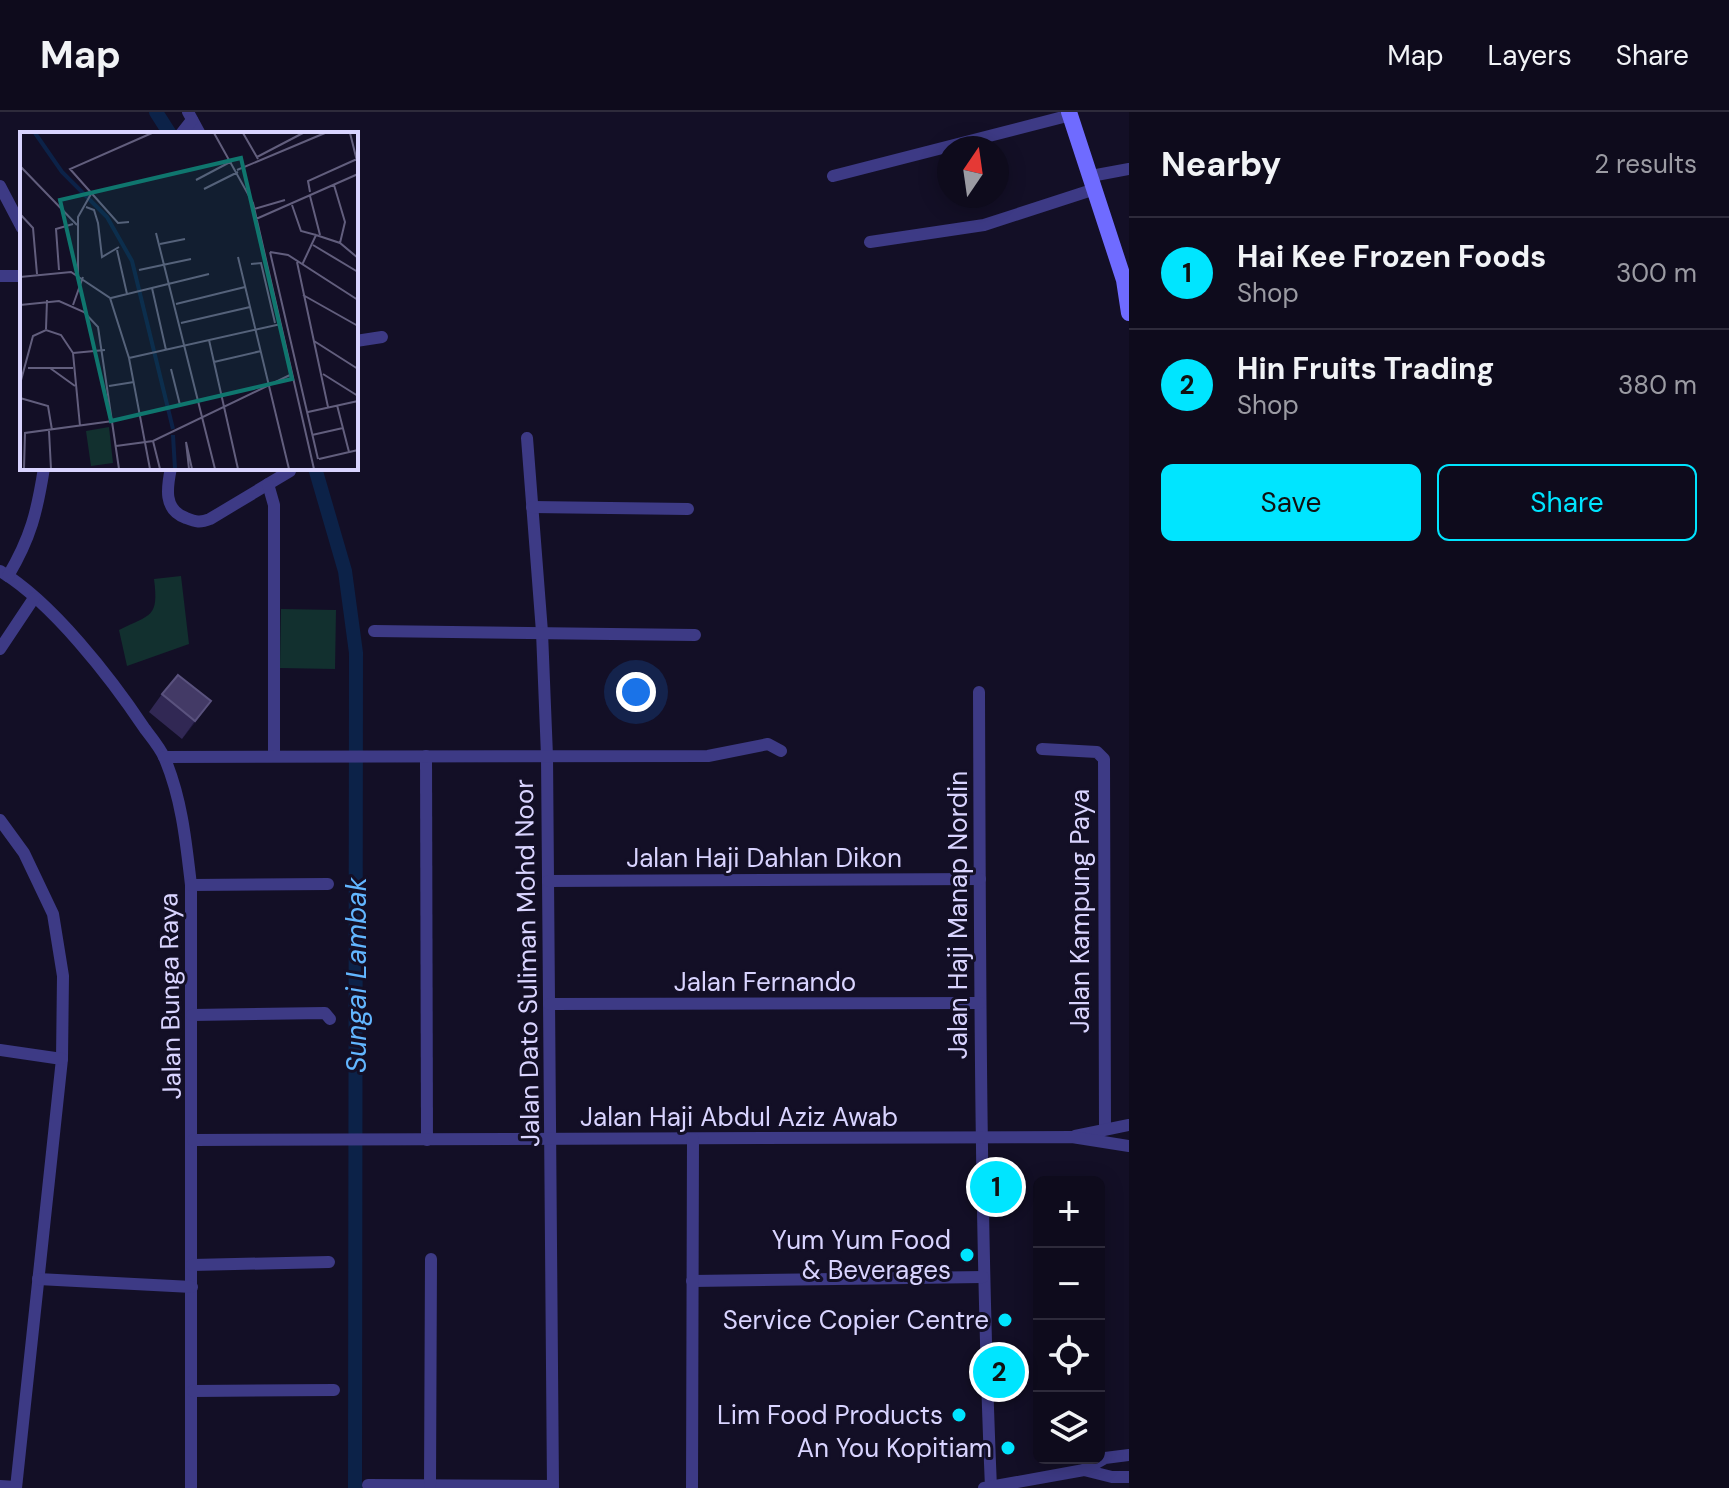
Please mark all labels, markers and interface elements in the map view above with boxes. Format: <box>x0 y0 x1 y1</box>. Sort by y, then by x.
text: Map <box>40 30 121 80</box>
text: Map <box>1387 37 1444 74</box>
text: Layers <box>1488 37 1572 74</box>
text: Share <box>1616 37 1689 74</box>
inset map <box>20 132 358 470</box>
north arrow <box>937 136 1009 208</box>
text: Nearby <box>1161 142 1281 187</box>
text: 2 results <box>1594 147 1697 181</box>
text: Hai Kee Frozen Foods <box>1237 237 1546 276</box>
text: 1 <box>1182 256 1192 290</box>
text: 300 m <box>1616 256 1697 290</box>
text: Shop <box>1237 276 1299 310</box>
text: Hin Fruits Trading <box>1237 349 1494 388</box>
text: 2 <box>1179 368 1195 402</box>
text: 380 m <box>1618 368 1697 402</box>
text: Shop <box>1237 388 1299 422</box>
button: Save <box>1161 464 1421 541</box>
button: Share <box>1437 464 1697 541</box>
your location <box>616 672 656 712</box>
street label: Jalan Haji Manap Nordin <box>941 771 975 1059</box>
street label: Jalan Dato Suliman Mohd Noor <box>507 779 547 1147</box>
street label: Jalan Kampung Paya <box>1063 789 1097 1033</box>
street label: Jalan Haji Dahlan Dikon <box>626 841 902 875</box>
water label: Sungai Lambak <box>338 876 375 1073</box>
street label: Jalan Bunga Raya <box>151 892 189 1100</box>
street label: Jalan Fernando <box>674 965 856 999</box>
street label: Jalan Haji Abdul Aziz Awab <box>580 1100 898 1134</box>
pin: 1 <box>970 1157 1022 1217</box>
map controls <box>1033 1176 1105 1464</box>
button: + <box>1033 1176 1105 1248</box>
place label: Yum Yum Food & Beverages <box>772 1223 951 1287</box>
marker: Yum Yum Food & Beverages <box>958 1246 976 1264</box>
button: − <box>1033 1248 1105 1320</box>
place label: Service Copier Centre <box>723 1303 989 1337</box>
marker: Service Copier Centre <box>996 1311 1014 1329</box>
button: locate <box>1033 1320 1105 1392</box>
pin: 2 <box>973 1342 1025 1402</box>
button: layers <box>1033 1392 1105 1464</box>
place label: Lim Food Products <box>717 1398 943 1432</box>
marker: Lim Food Products <box>950 1406 968 1424</box>
place label: An You Kopitiam <box>797 1431 992 1465</box>
marker: An You Kopitiam <box>999 1439 1017 1457</box>

